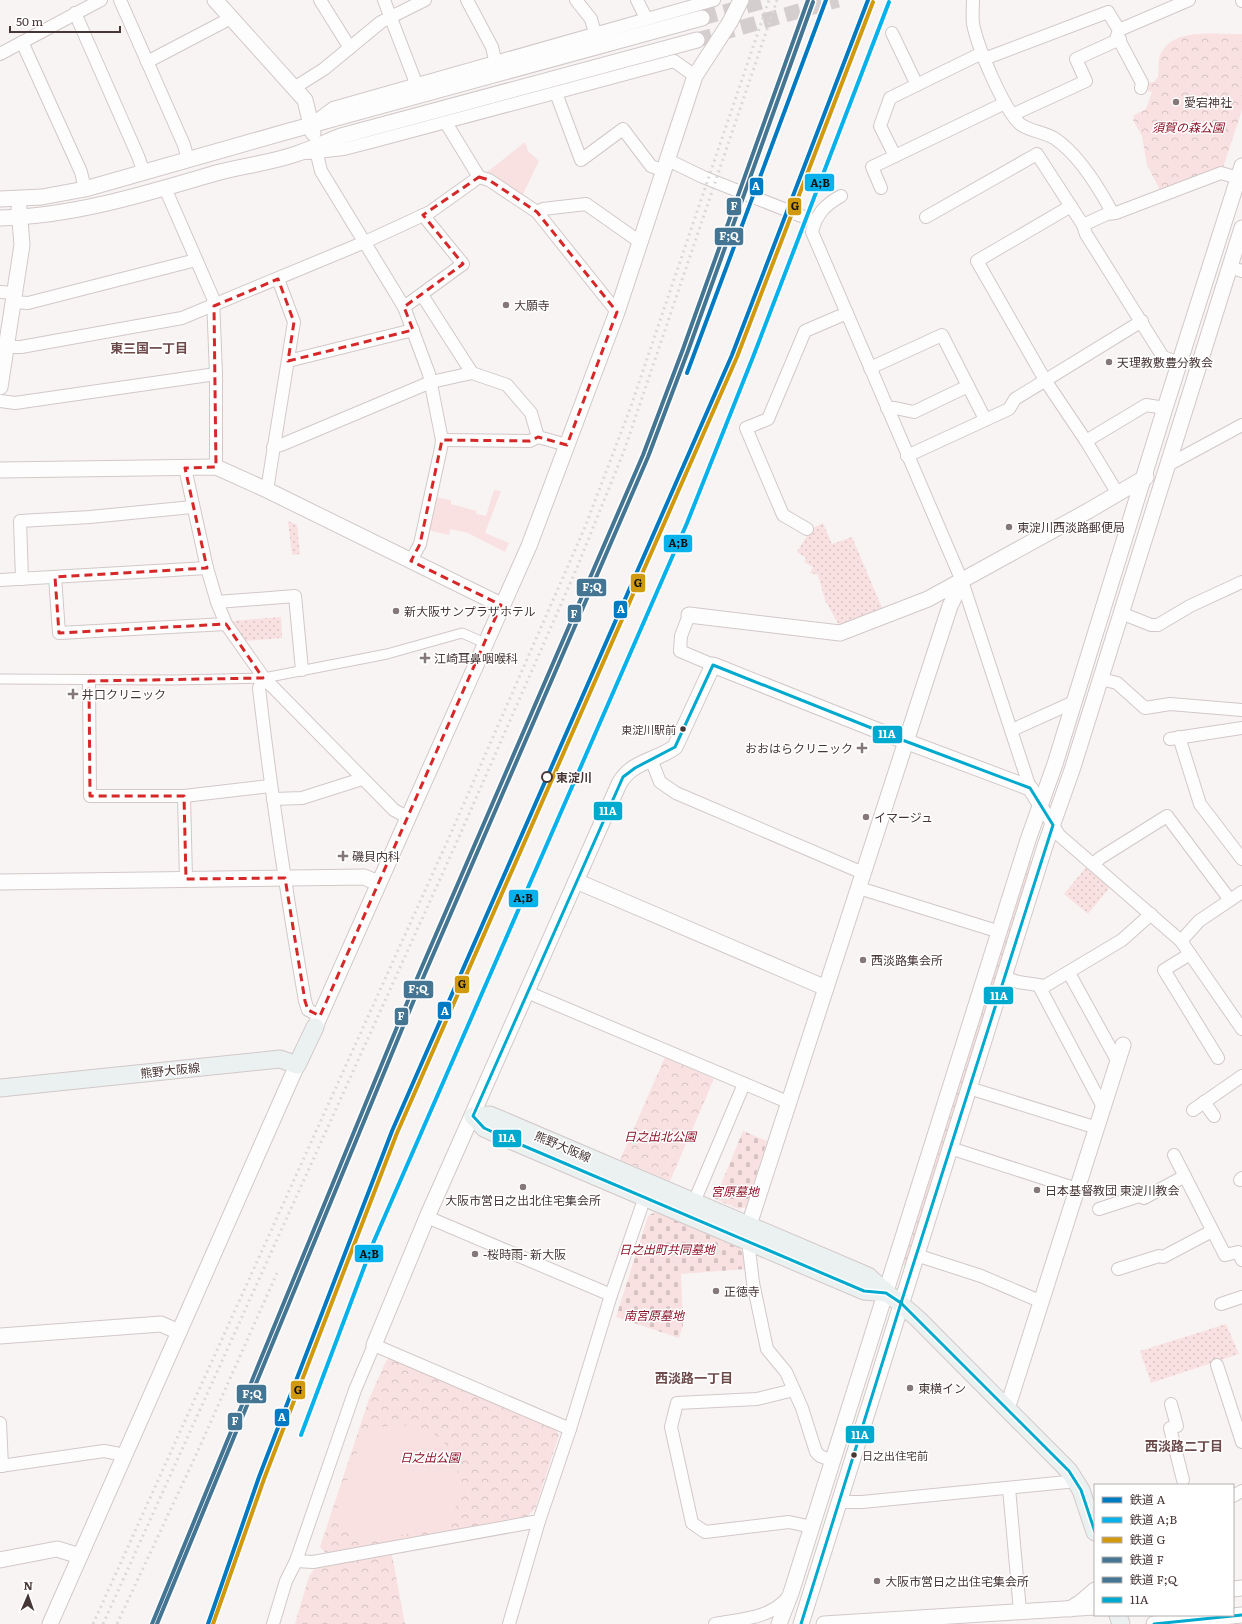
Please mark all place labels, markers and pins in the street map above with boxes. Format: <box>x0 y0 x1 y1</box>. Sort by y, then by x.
place label: 愛宕神社 <box>1184 93 1232 111</box>
marker: 愛宕神社 <box>1171 97 1181 107</box>
place label: 大願寺 <box>514 296 550 314</box>
marker: 大願寺 <box>501 300 511 310</box>
place label: 天理教敷豊分教会 <box>1117 353 1213 371</box>
marker: 天理教敷豊分教会 <box>1104 357 1114 367</box>
place label: 東淀川西淡路郵便局 <box>1017 518 1125 536</box>
marker: 東淀川西淡路郵便局 <box>1004 522 1014 532</box>
place label: 新大阪サンプラザホテル <box>404 602 536 620</box>
marker: 新大阪サンプラザホテル <box>391 606 401 616</box>
place label: 江崎耳鼻咽喉科 <box>434 649 518 667</box>
marker: 江崎耳鼻咽喉科 <box>419 652 431 664</box>
place label: 井口クリニック <box>82 685 166 703</box>
marker: 井口クリニック <box>67 688 79 700</box>
place label: 東淀川駅前 <box>621 721 676 737</box>
marker: 東淀川駅前 <box>678 724 688 734</box>
place label: おおはらクリニック <box>745 739 853 757</box>
marker: おおはらクリニック <box>856 742 868 754</box>
place label: 東淀川 <box>556 768 592 786</box>
marker: 東淀川 <box>541 771 553 783</box>
place label: イマージュ <box>874 808 933 826</box>
marker: イマージュ <box>861 812 871 822</box>
place label: 磯貝内科 <box>352 847 400 865</box>
marker: 磯貝内科 <box>337 850 349 862</box>
place label: 西淡路集会所 <box>871 951 943 969</box>
marker: 西淡路集会所 <box>858 955 868 965</box>
place label: 日本基督教団 東淀川教会 <box>1045 1181 1179 1199</box>
marker: 大阪市営日之出北住宅集会所 <box>518 1182 528 1192</box>
marker: 日本基督教団 東淀川教会 <box>1032 1185 1042 1195</box>
place label: 大阪市営日之出北住宅集会所 <box>445 1191 601 1209</box>
place label: -桜時雨- 新大阪 <box>483 1245 566 1263</box>
marker: -桜時雨- 新大阪 <box>470 1249 480 1259</box>
place label: 正徳寺 <box>724 1282 760 1300</box>
marker: 正徳寺 <box>711 1286 721 1296</box>
place label: 東横イン <box>918 1379 966 1397</box>
marker: 東横イン <box>905 1383 915 1393</box>
place label: 日之出住宅前 <box>862 1447 928 1463</box>
marker: 日之出住宅前 <box>849 1450 859 1460</box>
place label: 大阪市営日之出住宅集会所 <box>885 1572 1029 1590</box>
marker: 大阪市営日之出住宅集会所 <box>872 1576 882 1586</box>

